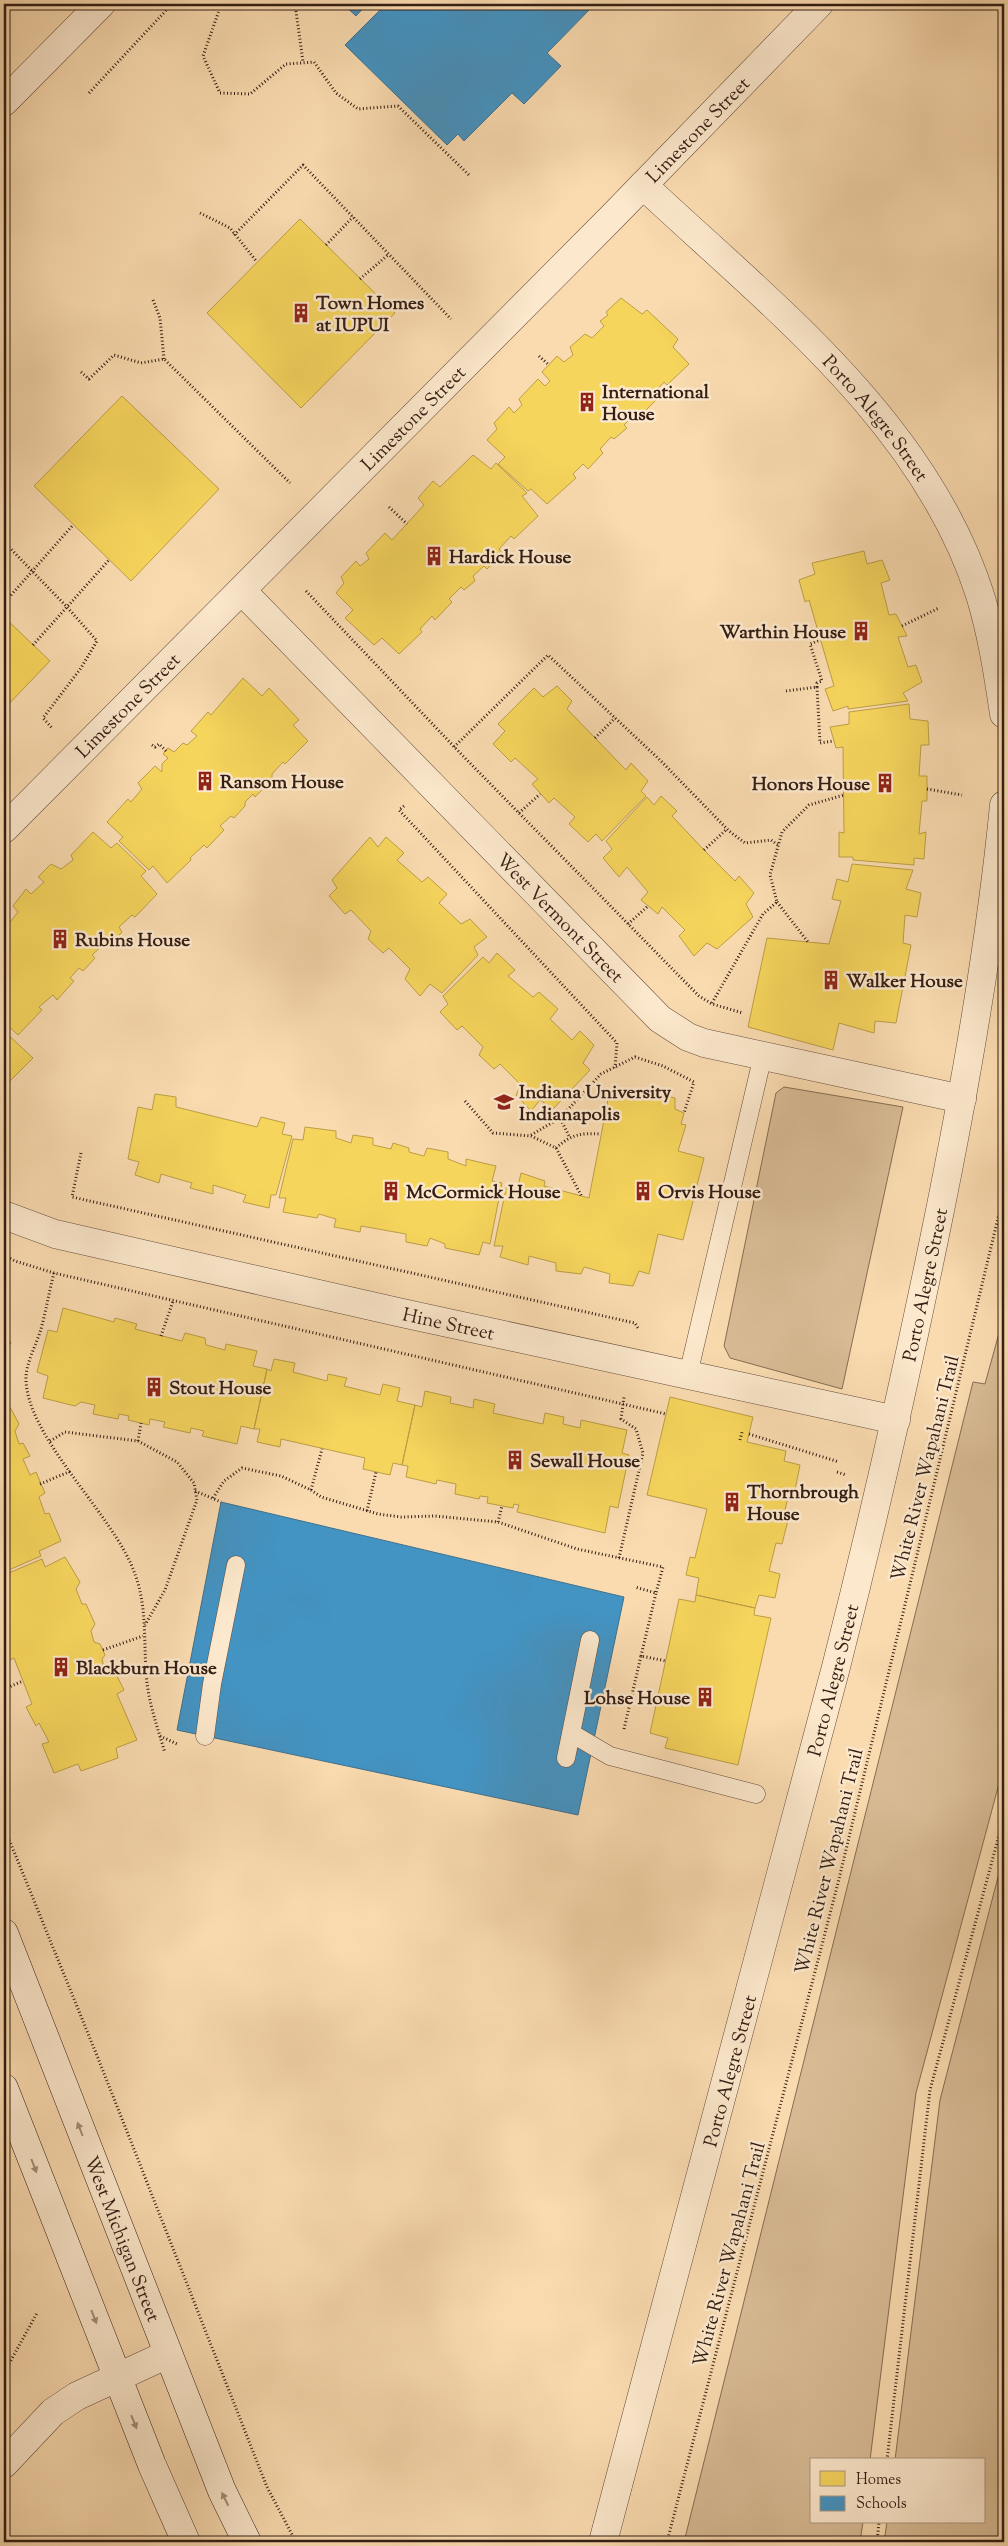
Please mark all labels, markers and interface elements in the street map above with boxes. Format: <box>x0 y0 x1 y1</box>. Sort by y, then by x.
street label: Limestone Street <box>641 72 757 190</box>
place label: Town Homes at IUPUI <box>316 291 425 340</box>
building icon: Town Homes at IUPUI <box>290 302 312 324</box>
street label: Porto Alegre Street <box>815 350 934 488</box>
street label: Limestone Street <box>356 360 473 478</box>
place label: International House <box>602 380 710 429</box>
building icon: International House <box>576 391 598 413</box>
building icon: Hardick House <box>423 545 445 567</box>
place label: Hardick House <box>449 545 571 572</box>
place label: Warthin House <box>719 620 846 647</box>
building icon: Warthin House <box>850 620 872 642</box>
street label: Limestone Street <box>71 648 188 765</box>
building icon: Ransom House <box>194 770 216 792</box>
place label: Ransom House <box>220 770 344 797</box>
place label: Honors House <box>752 772 870 799</box>
building icon: Honors House <box>874 772 896 794</box>
street label: West Vermont Street <box>489 848 629 990</box>
building icon: Rubins House <box>49 928 71 950</box>
place label: Rubins House <box>75 928 190 955</box>
building icon: Walker House <box>820 969 842 991</box>
place label: Walker House <box>846 969 963 996</box>
place label: Indiana University Indianapolis <box>519 1080 672 1129</box>
school or university icon: Indiana University Indianapolis <box>493 1091 515 1113</box>
building icon: McCormick House <box>380 1180 402 1202</box>
place label: McCormick House <box>406 1180 561 1207</box>
building icon: Orvis House <box>632 1180 654 1202</box>
place label: Orvis House <box>658 1180 761 1207</box>
street label: Porto Alegre Street <box>897 1205 956 1364</box>
street label: Hine Street <box>400 1302 497 1349</box>
street label: White River Wapahani Trail <box>885 1353 968 1584</box>
building icon: Stout House <box>143 1376 165 1398</box>
place label: Stout House <box>169 1376 272 1403</box>
building icon: Sewall House <box>504 1449 526 1471</box>
place label: Sewall House <box>530 1449 640 1476</box>
place label: Thornbrough House <box>747 1480 860 1529</box>
building icon: Thornbrough House <box>721 1491 743 1513</box>
street label: Porto Alegre Street <box>802 1601 867 1760</box>
building icon: Blackburn House <box>50 1656 72 1678</box>
place label: Blackburn House <box>76 1656 217 1683</box>
place label: Lohse House <box>584 1686 690 1713</box>
building icon: Lohse House <box>694 1686 716 1708</box>
street label: White River Wapahani Trail <box>789 1746 872 1977</box>
street label: Porto Alegre Street <box>698 1992 765 2150</box>
one-way arrow <box>76 2122 84 2137</box>
street label: White River Wapahani Trail <box>687 2139 773 2370</box>
street label: West Michigan Street <box>76 2152 166 2327</box>
one-way arrow <box>30 2159 38 2174</box>
one-way arrow <box>90 2310 98 2324</box>
one-way arrow <box>131 2415 139 2429</box>
legend <box>810 2458 986 2524</box>
text: Homes <box>856 2470 901 2491</box>
one-way arrow <box>221 2492 229 2506</box>
text: Schools <box>856 2494 907 2515</box>

